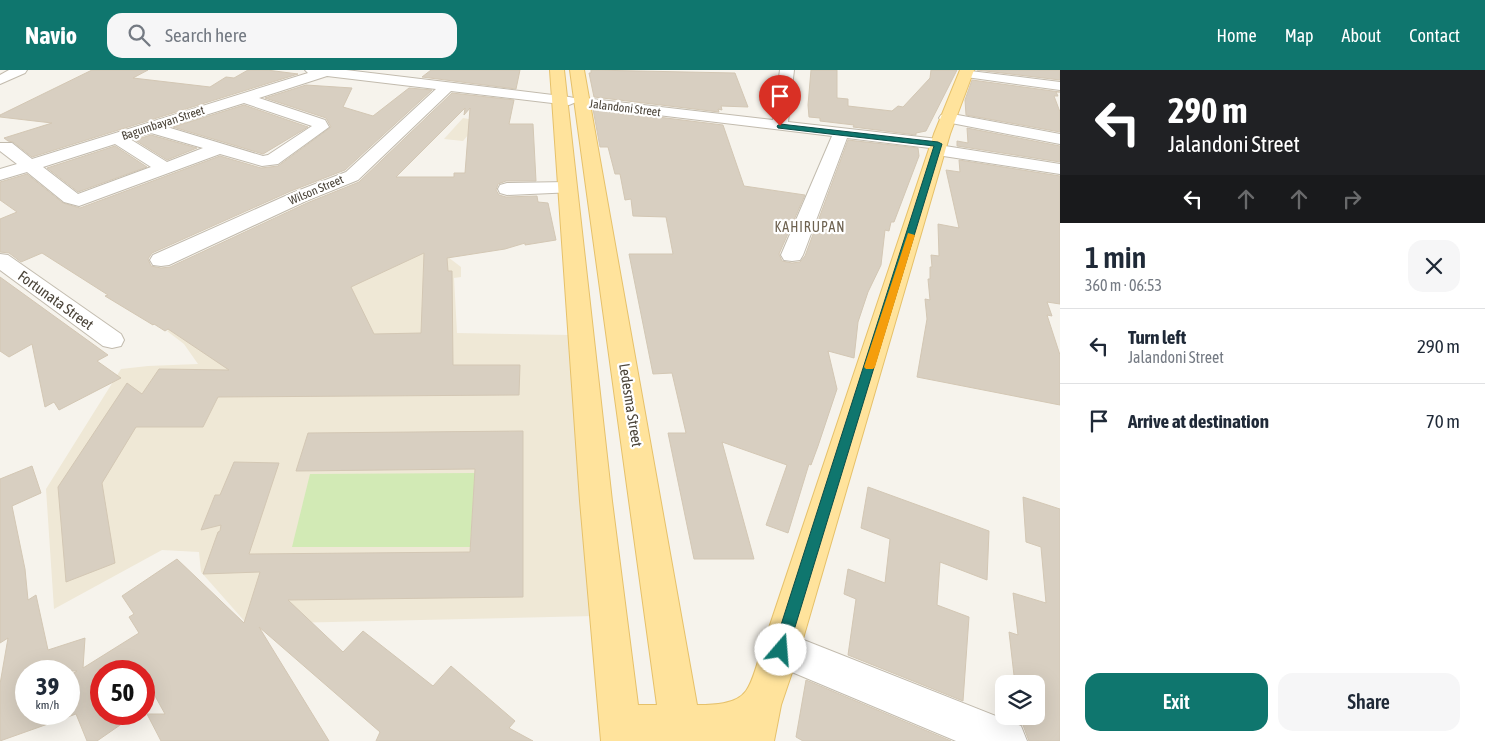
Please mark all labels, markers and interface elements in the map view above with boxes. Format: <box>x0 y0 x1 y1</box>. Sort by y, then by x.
search box <box>107 13 457 58</box>
icon: search <box>125 21 153 49</box>
text: Navio <box>25 22 77 49</box>
text: Search here <box>165 24 247 46</box>
text: Home <box>1217 25 1257 46</box>
text: Map <box>1285 25 1314 46</box>
text: About <box>1342 25 1381 46</box>
text: Contact <box>1409 25 1460 46</box>
pin <box>759 75 801 126</box>
icon: arrive <box>766 82 794 110</box>
icon: left <box>1085 90 1150 155</box>
text: 290 m <box>1168 90 1247 130</box>
street label: Jalandoni Street <box>588 97 662 119</box>
street label: Bagumbayan Street <box>120 103 207 143</box>
text: Jalandoni Street <box>1168 131 1300 157</box>
street label: Wilson Street <box>286 172 346 208</box>
icon: left <box>1179 185 1207 213</box>
icon: ahead <box>1232 185 1260 213</box>
icon: ahead <box>1285 185 1313 213</box>
icon: right <box>1338 185 1366 213</box>
district label: KAHIRUPAN <box>774 219 846 235</box>
text: 1 min <box>1085 240 1146 274</box>
button: close <box>1408 240 1460 292</box>
street label: Fortunata Street <box>15 267 97 333</box>
text: 360 m · 06:53 <box>1085 276 1162 294</box>
text: Turn left <box>1128 326 1186 348</box>
icon: left <box>1085 332 1113 360</box>
text: 290 m <box>1417 335 1460 357</box>
text: Jalandoni Street <box>1128 348 1224 366</box>
street label: Ledesma Street <box>616 362 646 448</box>
icon: arrive <box>1085 407 1113 435</box>
text: Arrive at destination <box>1128 410 1269 432</box>
text: 70 m <box>1426 410 1460 432</box>
position arrow <box>754 623 806 675</box>
speed limit sign: 50 <box>90 660 155 725</box>
text: 39 <box>36 672 59 700</box>
button: Exit <box>1085 673 1268 731</box>
button: Share <box>1278 673 1460 731</box>
map controls <box>995 675 1045 725</box>
button: layers <box>995 675 1045 725</box>
text: km/h <box>36 698 59 712</box>

